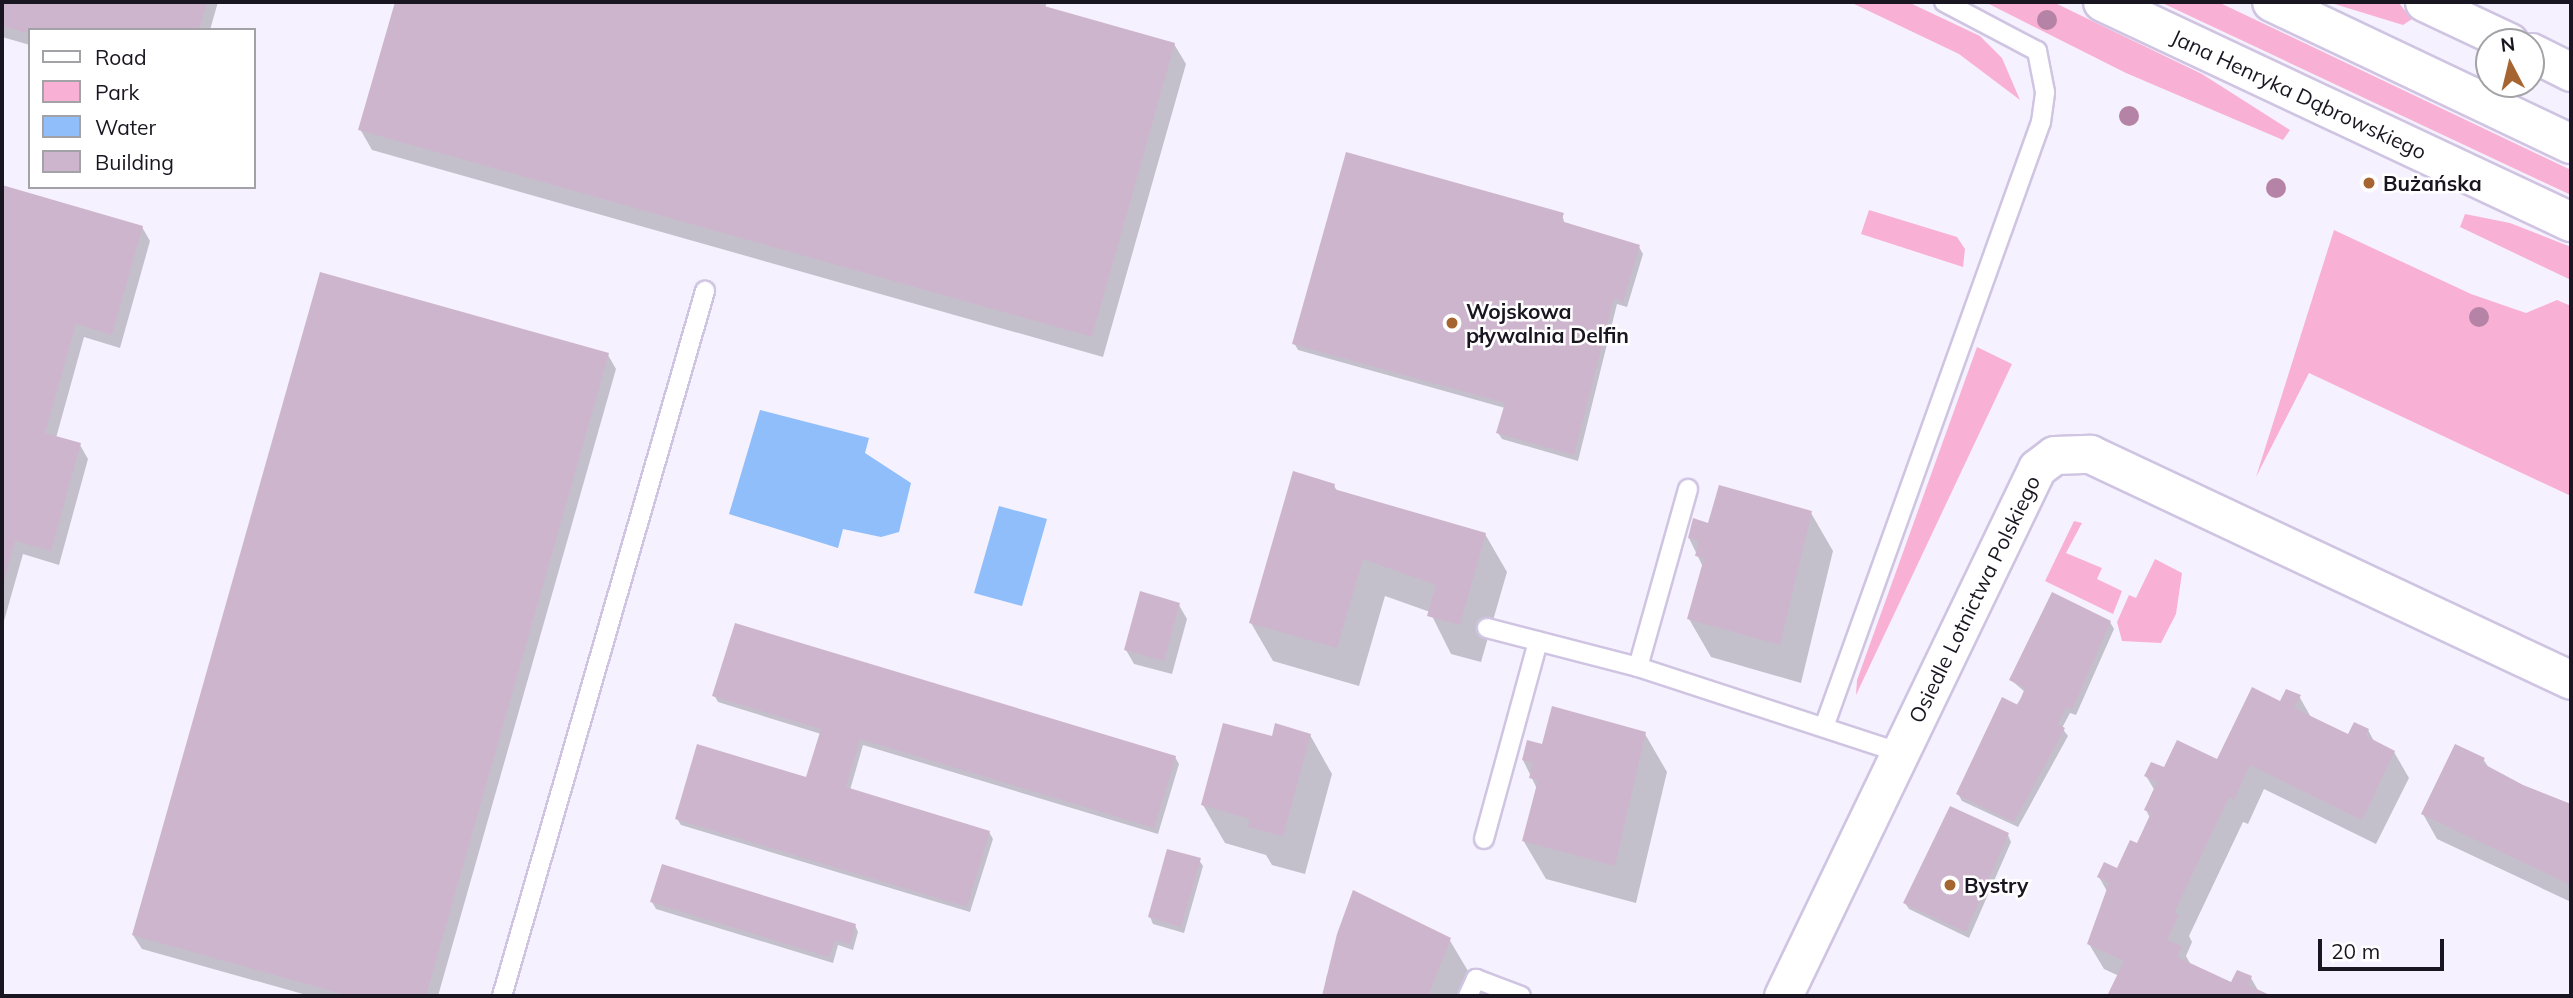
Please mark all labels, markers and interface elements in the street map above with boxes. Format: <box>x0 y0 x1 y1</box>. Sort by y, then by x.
street label: Jana Henryka Dąbrowskiego <box>2167 24 2431 164</box>
legend <box>28 28 256 189</box>
north arrow <box>2475 28 2545 98</box>
text: N <box>2499 31 2516 57</box>
text: Road <box>95 44 146 70</box>
text: Park <box>95 79 139 105</box>
text: Water <box>95 114 156 140</box>
text: Building <box>95 149 174 175</box>
place label: Bużańska <box>2383 170 2482 196</box>
marker: Bużańska <box>2361 175 2377 191</box>
place label: Wojskowa pływalnia Delfin <box>1466 298 1629 348</box>
marker: Wojskowa pływalnia Delfin <box>1444 315 1460 331</box>
street label: Osiedle Lotnictwa Polskiego <box>1903 471 2045 727</box>
place label: Bystry <box>1964 872 2028 898</box>
marker: Bystry <box>1942 877 1958 893</box>
scale bar <box>2321 925 2447 969</box>
text: 20 m <box>2331 938 2380 964</box>

